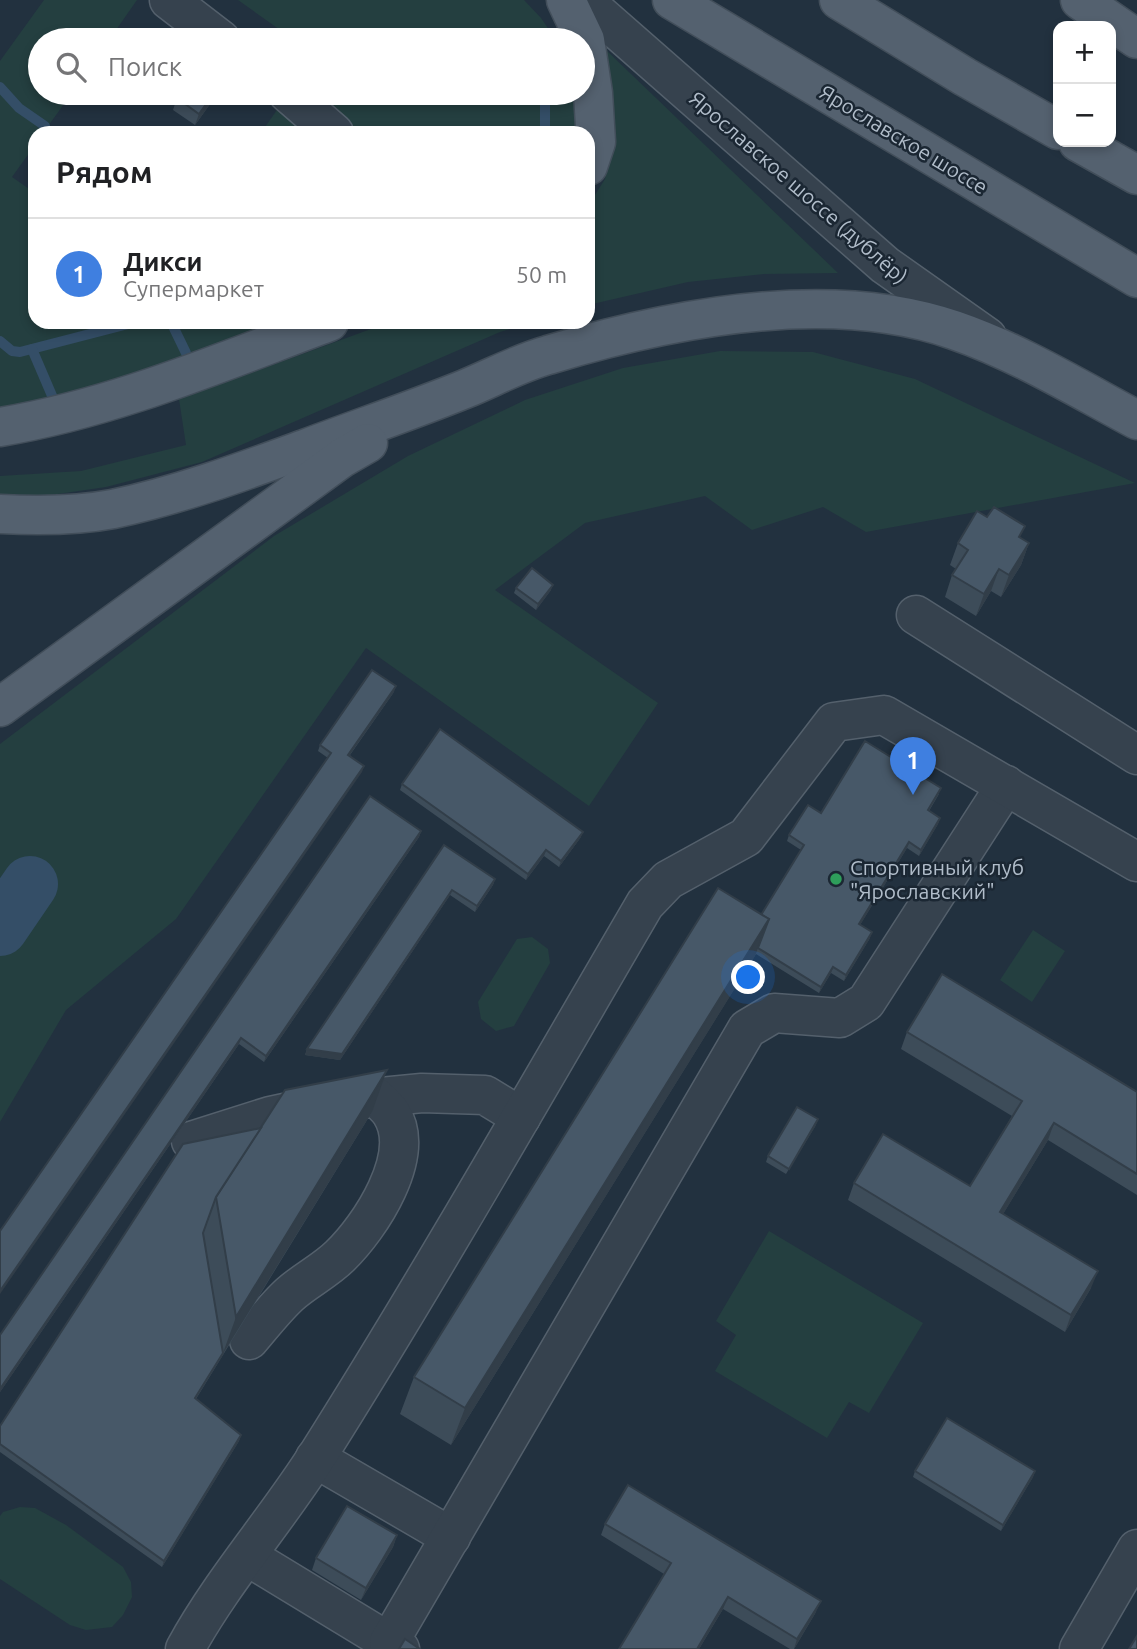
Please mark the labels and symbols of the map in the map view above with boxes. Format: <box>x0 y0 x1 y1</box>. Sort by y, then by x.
street label: Ярославское шоссе <box>816 79 992 199</box>
street label: Ярославское шоссе (дублёр) <box>685 86 913 288</box>
pin: 1 <box>890 737 936 795</box>
place label: Спортивный клуб "Ярославский" <box>850 855 1024 903</box>
marker: Спортивный клуб "Ярославский" <box>828 871 844 887</box>
your location <box>731 960 765 994</box>

